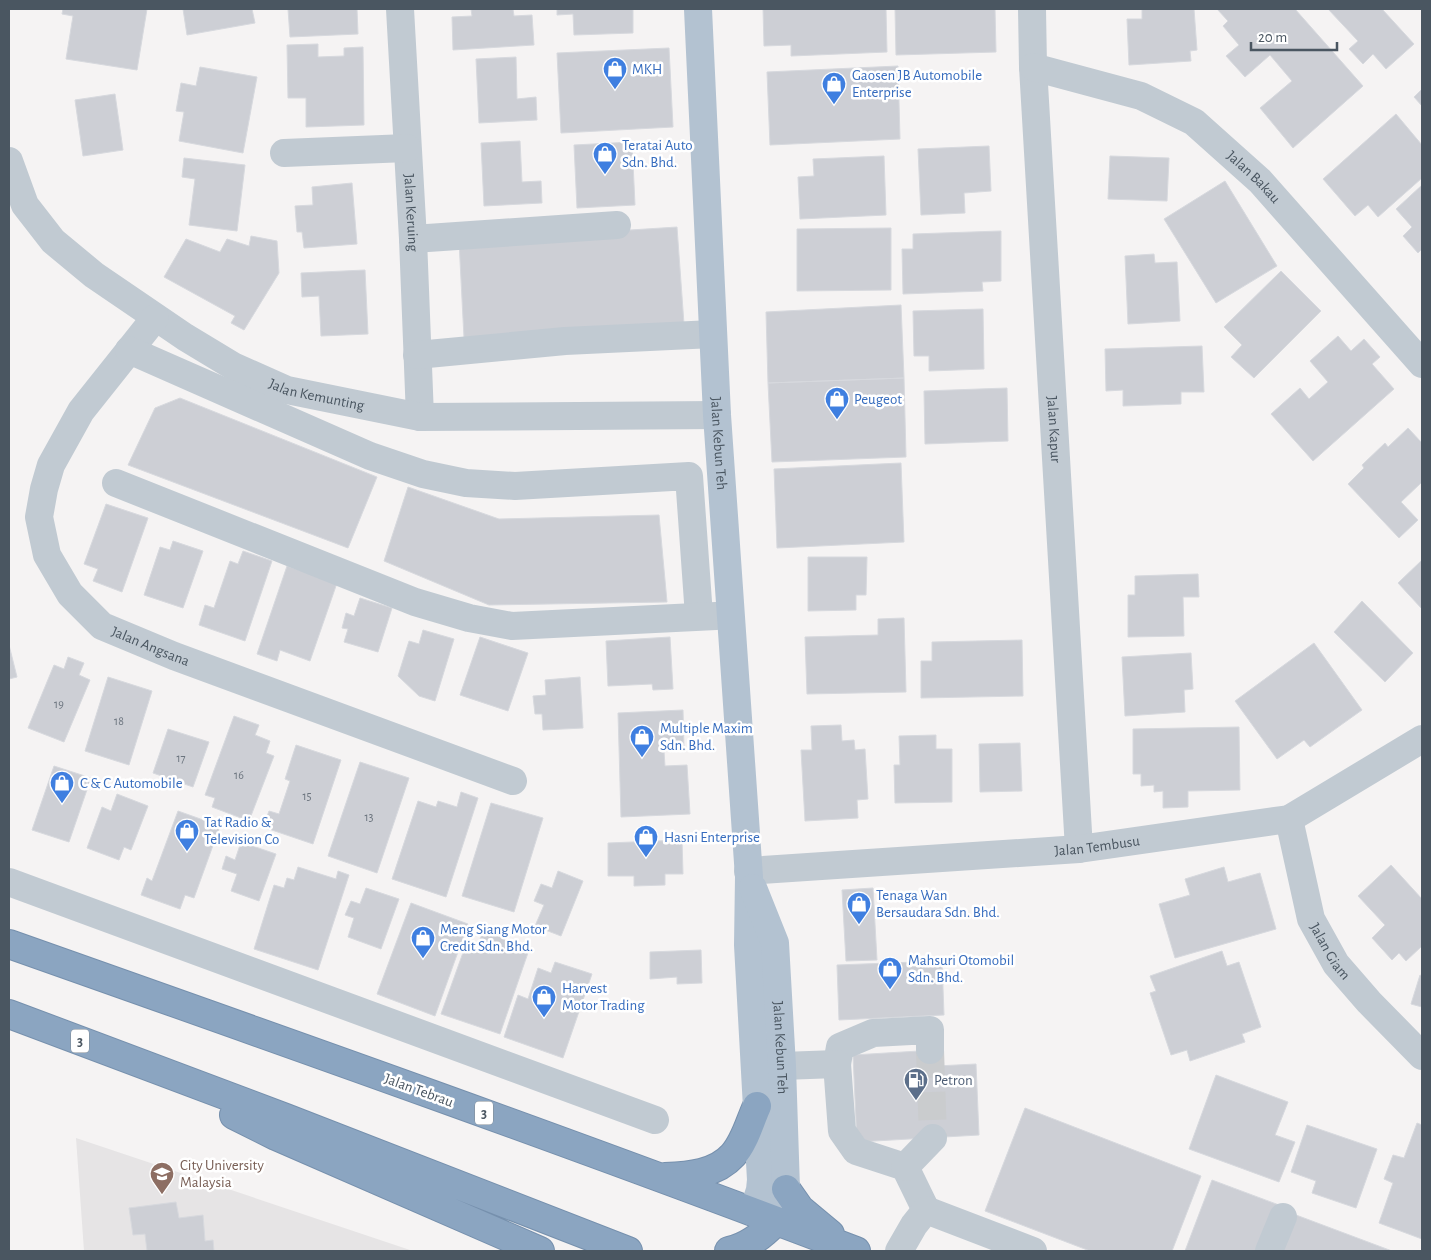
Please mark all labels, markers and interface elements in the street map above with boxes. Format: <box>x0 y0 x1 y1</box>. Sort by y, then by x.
scale bar <box>1251 20 1337 52</box>
text: 20 m <box>1258 30 1287 45</box>
shop icon: MKH <box>602 56 628 90</box>
place label: MKH <box>632 62 662 77</box>
place label: Gaosen JB Automobile Enterprise <box>852 68 982 100</box>
shop icon: Gaosen JB Automobile Enterprise <box>821 71 847 105</box>
place label: Teratai Auto Sdn. Bhd. <box>622 138 693 170</box>
shop icon: Teratai Auto Sdn. Bhd. <box>592 141 618 175</box>
street label: Jalan Bakau <box>1224 148 1283 207</box>
street label: Jalan Keruing <box>401 173 421 253</box>
street label: Jalan Kemunting <box>267 376 366 414</box>
shop icon: Peugeot <box>824 386 850 420</box>
place label: Peugeot <box>854 392 902 407</box>
street label: Jalan Kapur <box>1044 395 1063 463</box>
street label: Jalan Kebun Teh <box>708 397 729 491</box>
street label: Jalan Angsana <box>109 624 191 669</box>
house number: 19 <box>54 698 64 710</box>
house number: 18 <box>114 715 124 727</box>
place label: Multiple Maxim Sdn. Bhd. <box>660 721 753 753</box>
shop icon: Multiple Maxim Sdn. Bhd. <box>629 724 655 758</box>
house number: 17 <box>176 752 186 764</box>
house number: 16 <box>234 769 244 781</box>
shop icon: C & C Automobile <box>49 770 75 804</box>
place label: C & C Automobile <box>80 776 183 791</box>
house number: 15 <box>302 790 312 802</box>
house number: 13 <box>364 811 374 823</box>
place label: Tat Radio & Television Co <box>204 815 279 847</box>
shop icon: Tat Radio & Television Co <box>174 818 200 852</box>
shop icon: Hasni Enterprise <box>633 824 659 858</box>
place label: Hasni Enterprise <box>664 830 760 845</box>
street label: Jalan Tembusu <box>1054 833 1141 859</box>
place label: Tenaga Wan Bersaudara Sdn. Bhd. <box>876 888 1000 920</box>
shop icon: Tenaga Wan Bersaudara Sdn. Bhd. <box>846 891 872 925</box>
street label: Jalan Giam <box>1307 921 1353 983</box>
place label: Meng Siang Motor Credit Sdn. Bhd. <box>440 922 547 954</box>
shop icon: Meng Siang Motor Credit Sdn. Bhd. <box>410 925 436 959</box>
place label: Mahsuri Otomobil Sdn. Bhd. <box>908 953 1014 985</box>
shop icon: Mahsuri Otomobil Sdn. Bhd. <box>877 956 903 990</box>
place label: Harvest Motor Trading <box>562 981 645 1013</box>
shop icon: Harvest Motor Trading <box>531 984 557 1018</box>
street label: Jalan Kebun Teh <box>770 1001 790 1095</box>
road number: 3 <box>71 1030 89 1052</box>
fuel station icon: Petron <box>903 1067 929 1101</box>
street label: Jalan Tebrau <box>382 1071 456 1110</box>
place label: Petron <box>934 1073 973 1088</box>
road number: 3 <box>475 1102 493 1124</box>
place label: City University Malaysia <box>180 1158 264 1190</box>
school or university icon: City University Malaysia <box>149 1161 175 1195</box>

